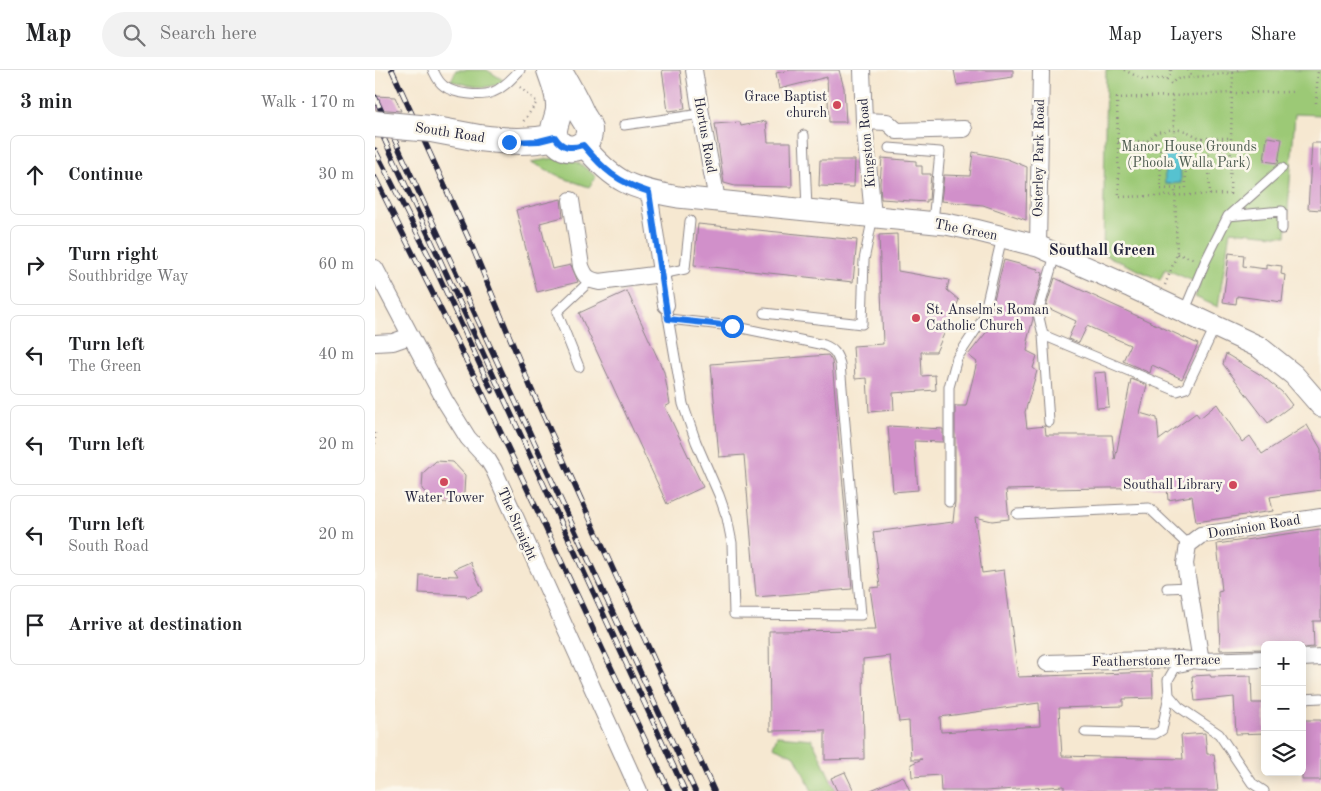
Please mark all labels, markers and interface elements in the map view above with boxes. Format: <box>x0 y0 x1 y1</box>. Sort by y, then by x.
search box <box>102 12 452 57</box>
icon: search <box>120 21 148 49</box>
text: Map <box>25 23 72 47</box>
text: Search here <box>160 25 257 44</box>
text: Map <box>1108 26 1142 44</box>
text: Layers <box>1170 26 1222 44</box>
text: Share <box>1250 26 1296 44</box>
place label: Grace Baptist church <box>744 90 827 120</box>
text: 3 min <box>20 92 73 113</box>
text: Walk · 170 m <box>260 95 355 111</box>
street label: Hortus Road <box>691 96 719 174</box>
street label: Kingston Road <box>856 98 878 188</box>
marker: Grace Baptist church <box>831 99 843 111</box>
street label: Osterley Park Road <box>1031 99 1047 217</box>
street label: South Road <box>414 121 486 145</box>
route end <box>498 131 521 154</box>
park label: Manor House Grounds (Phoola Walla Park) <box>1121 140 1257 170</box>
icon: ahead <box>21 161 49 189</box>
text: Continue <box>68 166 143 185</box>
text: 30 m <box>318 167 354 183</box>
street label: The Green <box>933 217 999 243</box>
district label: Southall Green <box>1049 243 1155 259</box>
text: Turn right <box>68 246 158 265</box>
icon: right <box>21 251 49 279</box>
text: 60 m <box>318 257 354 273</box>
text: Southbridge Way <box>68 269 189 285</box>
place label: St. Anselm's Roman Catholic Church <box>926 303 1049 333</box>
marker: St. Anselm's Roman Catholic Church <box>910 312 922 324</box>
route start <box>721 315 744 338</box>
text: Turn left <box>68 336 145 355</box>
icon: left <box>21 341 49 369</box>
text: 40 m <box>318 347 354 363</box>
text: The Green <box>68 359 141 375</box>
icon: left <box>21 431 49 459</box>
text: Turn left <box>68 436 145 455</box>
text: 20 m <box>318 437 354 453</box>
marker: Water Tower <box>438 476 450 488</box>
place label: Southall Library <box>1123 478 1224 492</box>
marker: Southall Library <box>1227 479 1239 491</box>
street label: The Straight <box>495 485 539 563</box>
place label: Water Tower <box>404 491 484 505</box>
street label: Dominion Road <box>1207 513 1301 541</box>
text: Turn left <box>68 516 145 535</box>
icon: left <box>21 521 49 549</box>
text: 20 m <box>318 527 354 543</box>
text: South Road <box>68 539 149 555</box>
icon: arrive <box>21 611 49 639</box>
text: Arrive at destination <box>68 616 242 635</box>
map controls <box>1261 641 1306 776</box>
button: + <box>1261 641 1306 686</box>
street label: Featherstone Terrace <box>1091 653 1221 669</box>
button: − <box>1261 686 1306 731</box>
button: layers <box>1261 731 1306 776</box>

